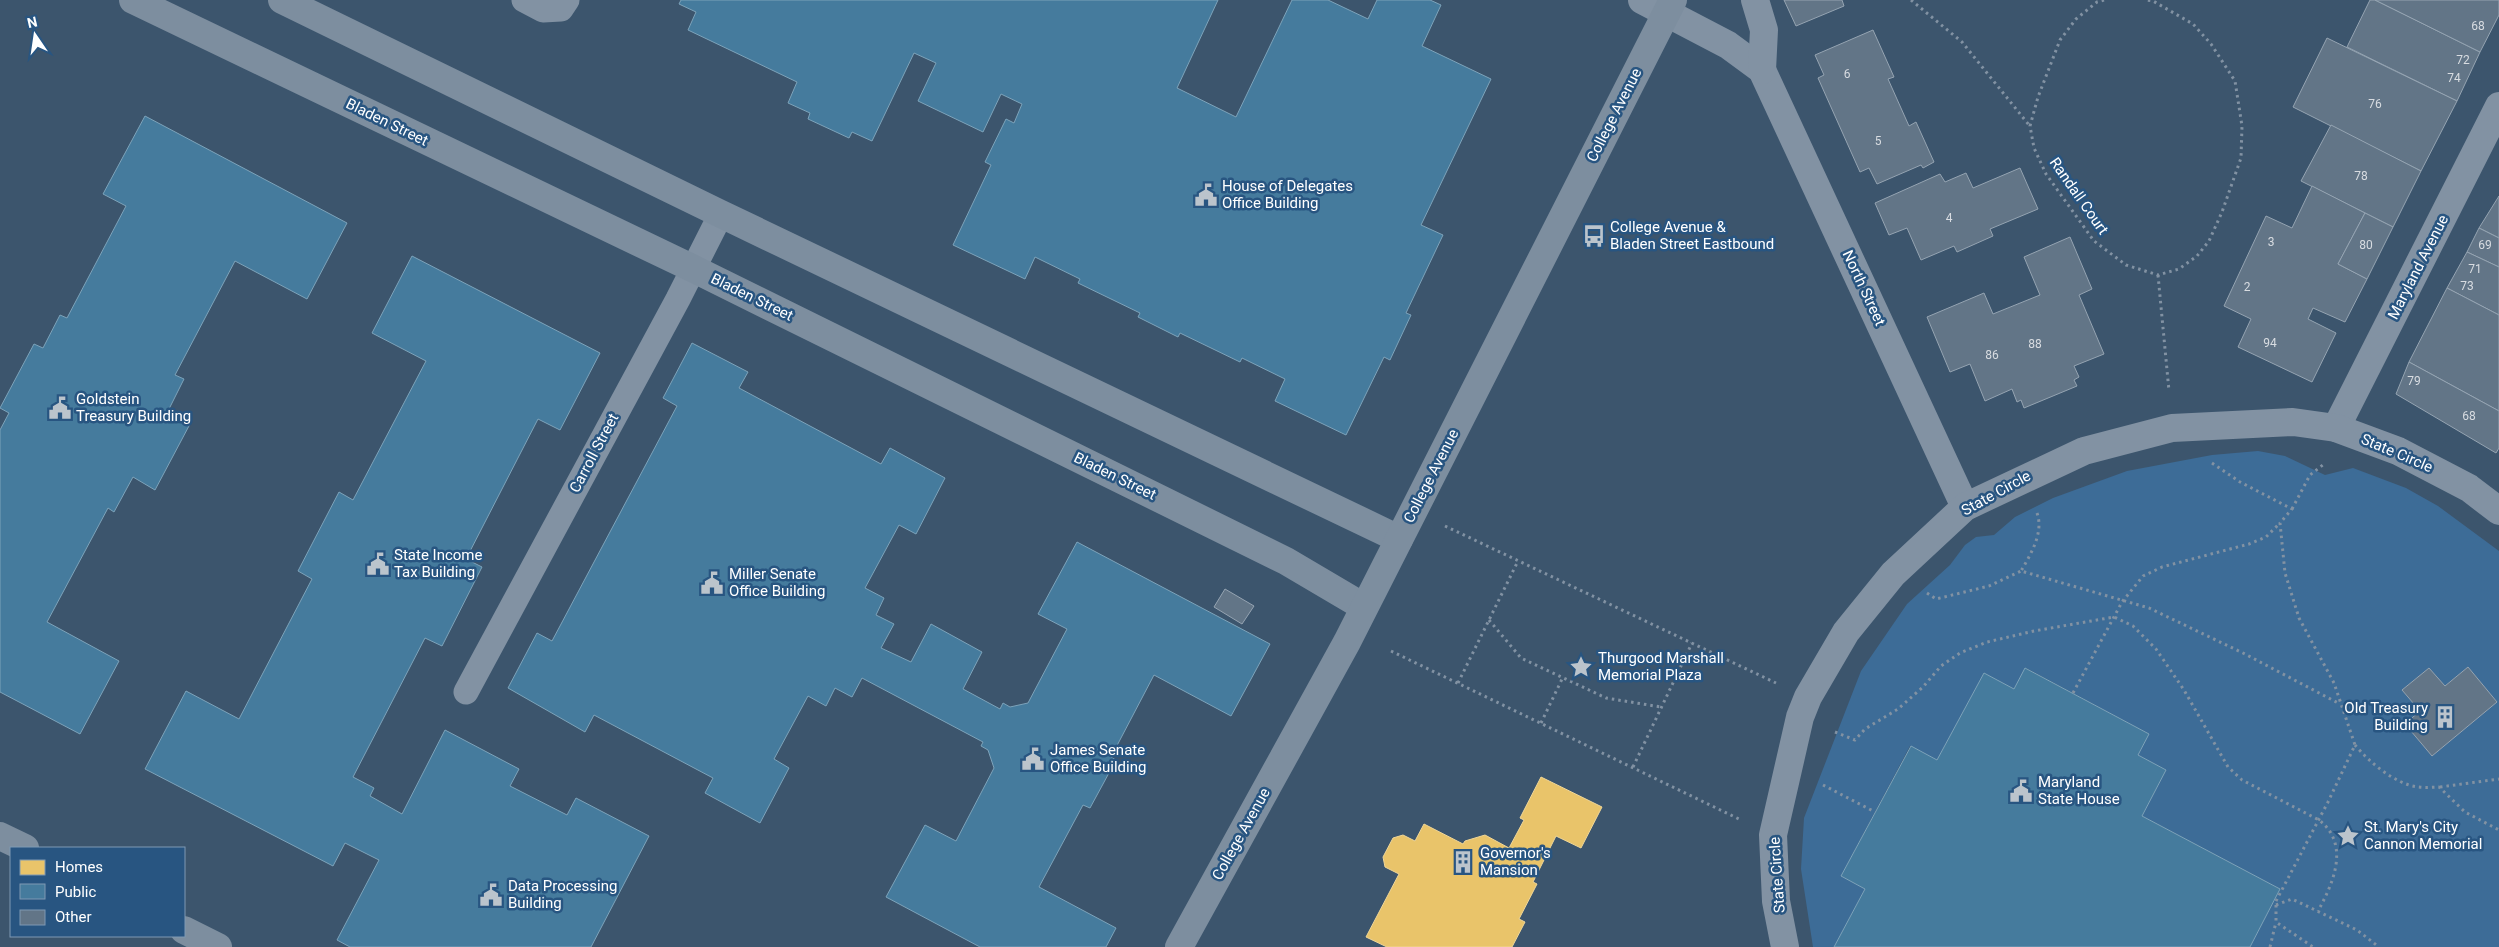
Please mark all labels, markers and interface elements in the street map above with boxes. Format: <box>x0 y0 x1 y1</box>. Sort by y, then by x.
north arrow <box>10 10 60 60</box>
text: N <box>25 13 39 31</box>
house number: 68 <box>2471 19 2485 33</box>
house number: 72 <box>2456 53 2470 67</box>
street label: College Avenue <box>1583 65 1645 165</box>
house number: 6 <box>1844 67 1851 81</box>
house number: 74 <box>2447 71 2461 85</box>
street label: Bladen Street <box>343 94 431 150</box>
house number: 76 <box>2368 97 2382 111</box>
house number: 5 <box>1875 134 1882 148</box>
street label: Randall Court <box>2046 154 2112 238</box>
house number: 78 <box>2354 169 2368 183</box>
place label: House of Delegates Office Building <box>1222 177 1353 212</box>
public building icon: House of Delegates Office Building <box>1193 182 1219 208</box>
house number: 4 <box>1946 211 1953 225</box>
street label: Maryland Avenue <box>2384 212 2452 322</box>
place label: College Avenue & Bladen Street Eastbound <box>1610 218 1774 253</box>
bus stop icon: College Avenue & Bladen Street Eastbound <box>1581 223 1607 249</box>
house number: 3 <box>2268 235 2274 249</box>
house number: 80 <box>2359 238 2373 252</box>
house number: 69 <box>2478 238 2492 252</box>
street label: North Street <box>1839 247 1889 329</box>
house number: 71 <box>2468 262 2482 276</box>
street label: Bladen Street <box>708 269 796 325</box>
house number: 73 <box>2460 279 2474 293</box>
house number: 2 <box>2244 280 2251 294</box>
house number: 94 <box>2263 336 2277 350</box>
house number: 88 <box>2028 337 2042 351</box>
house number: 86 <box>1985 348 1999 362</box>
house number: 79 <box>2407 374 2421 388</box>
place label: Goldstein Treasury Building <box>76 390 191 425</box>
public building icon: Goldstein Treasury Building <box>47 395 73 421</box>
house number: 68 <box>2462 409 2476 423</box>
street label: Carroll Street <box>566 410 622 496</box>
street label: College Avenue <box>1400 426 1462 526</box>
street label: State Circle <box>2358 430 2436 476</box>
street label: Bladen Street <box>1071 448 1159 504</box>
street label: State Circle <box>1958 467 2034 519</box>
place label: State Income Tax Building <box>394 546 482 581</box>
public building icon: State Income Tax Building <box>365 551 391 577</box>
place label: Miller Senate Office Building <box>729 565 825 600</box>
public building icon: Miller Senate Office Building <box>699 570 725 596</box>
place label: Thurgood Marshall Memorial Plaza <box>1598 649 1724 684</box>
place icon: Thurgood Marshall Memorial Plaza <box>1568 654 1594 680</box>
place label: Old Treasury Building <box>2344 699 2428 734</box>
building icon: Old Treasury Building <box>2432 704 2458 730</box>
place label: James Senate Office Building <box>1050 741 1146 776</box>
public building icon: James Senate Office Building <box>1020 746 1046 772</box>
place label: Maryland State House <box>2038 773 2120 808</box>
public building icon: Maryland State House <box>2008 778 2034 804</box>
street label: College Avenue <box>1208 785 1274 883</box>
place label: St. Mary's City Cannon Memorial <box>2364 818 2482 853</box>
place icon: St. Mary's City Cannon Memorial <box>2335 823 2361 849</box>
street label: State Circle <box>1765 836 1789 914</box>
place label: Governor's Mansion <box>1480 844 1551 879</box>
legend <box>10 847 185 937</box>
building icon: Governor's Mansion <box>1450 849 1476 875</box>
text: Homes <box>55 858 103 876</box>
place label: Data Processing Building <box>508 877 617 912</box>
public building icon: Data Processing Building <box>478 882 504 908</box>
text: Public <box>55 883 96 901</box>
text: Other <box>55 908 92 926</box>

